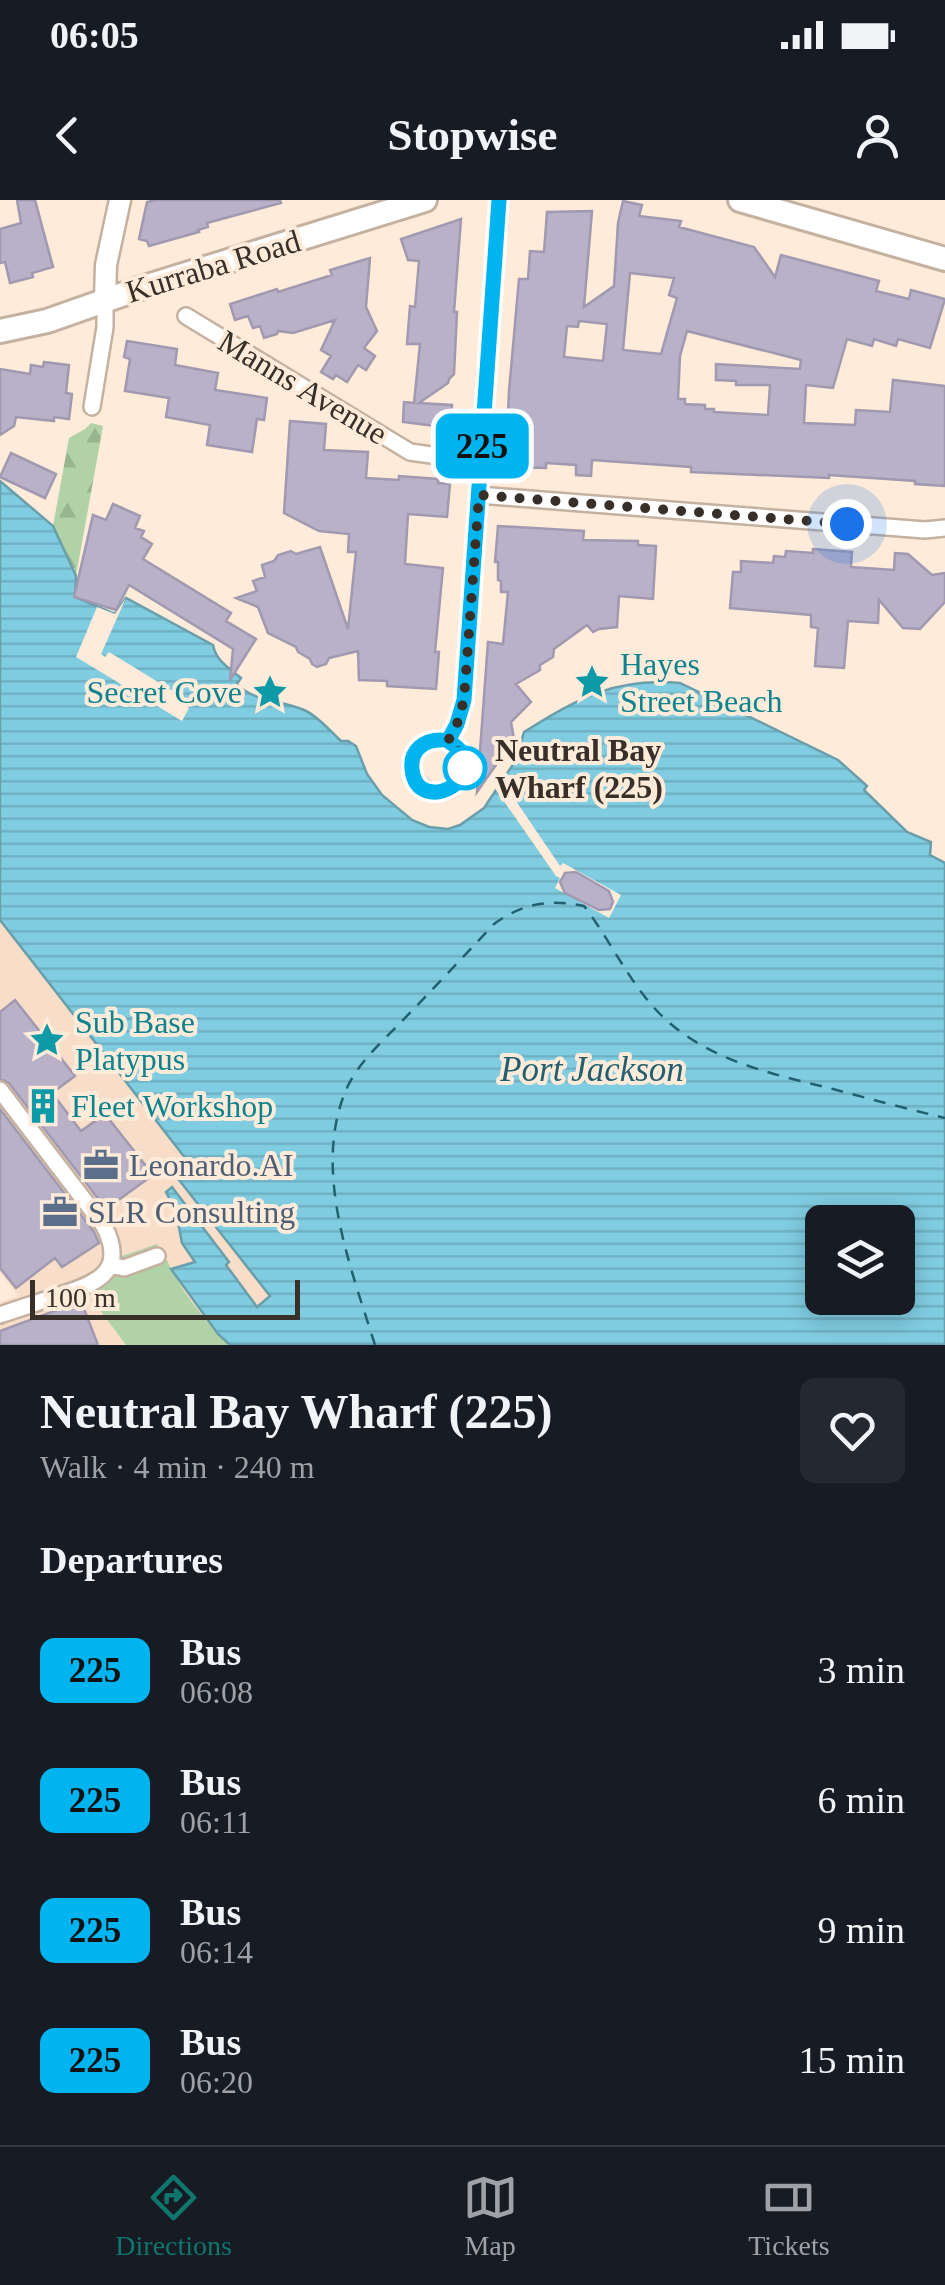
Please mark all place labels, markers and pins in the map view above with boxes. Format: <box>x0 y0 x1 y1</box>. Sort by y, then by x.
place label: Hayes Street Beach <box>620 646 783 719</box>
place icon: Hayes Street Beach <box>573 663 611 701</box>
place icon: Secret Cove <box>251 673 289 711</box>
place label: Secret Cove <box>87 674 242 710</box>
place label: Neutral Bay Wharf (225) <box>495 732 663 805</box>
marker: Neutral Bay Wharf (225) <box>444 747 486 789</box>
place label: Sub Base Platypus <box>75 1004 195 1077</box>
place icon: Sub Base Platypus <box>28 1021 66 1059</box>
building icon: Fleet Workshop <box>24 1087 62 1125</box>
place label: Fleet Workshop <box>71 1088 273 1124</box>
office icon: Leonardo.AI <box>82 1146 120 1184</box>
place label: Leonardo.AI <box>129 1147 293 1183</box>
office icon: SLR Consulting <box>41 1193 79 1231</box>
place label: SLR Consulting <box>88 1194 295 1230</box>

